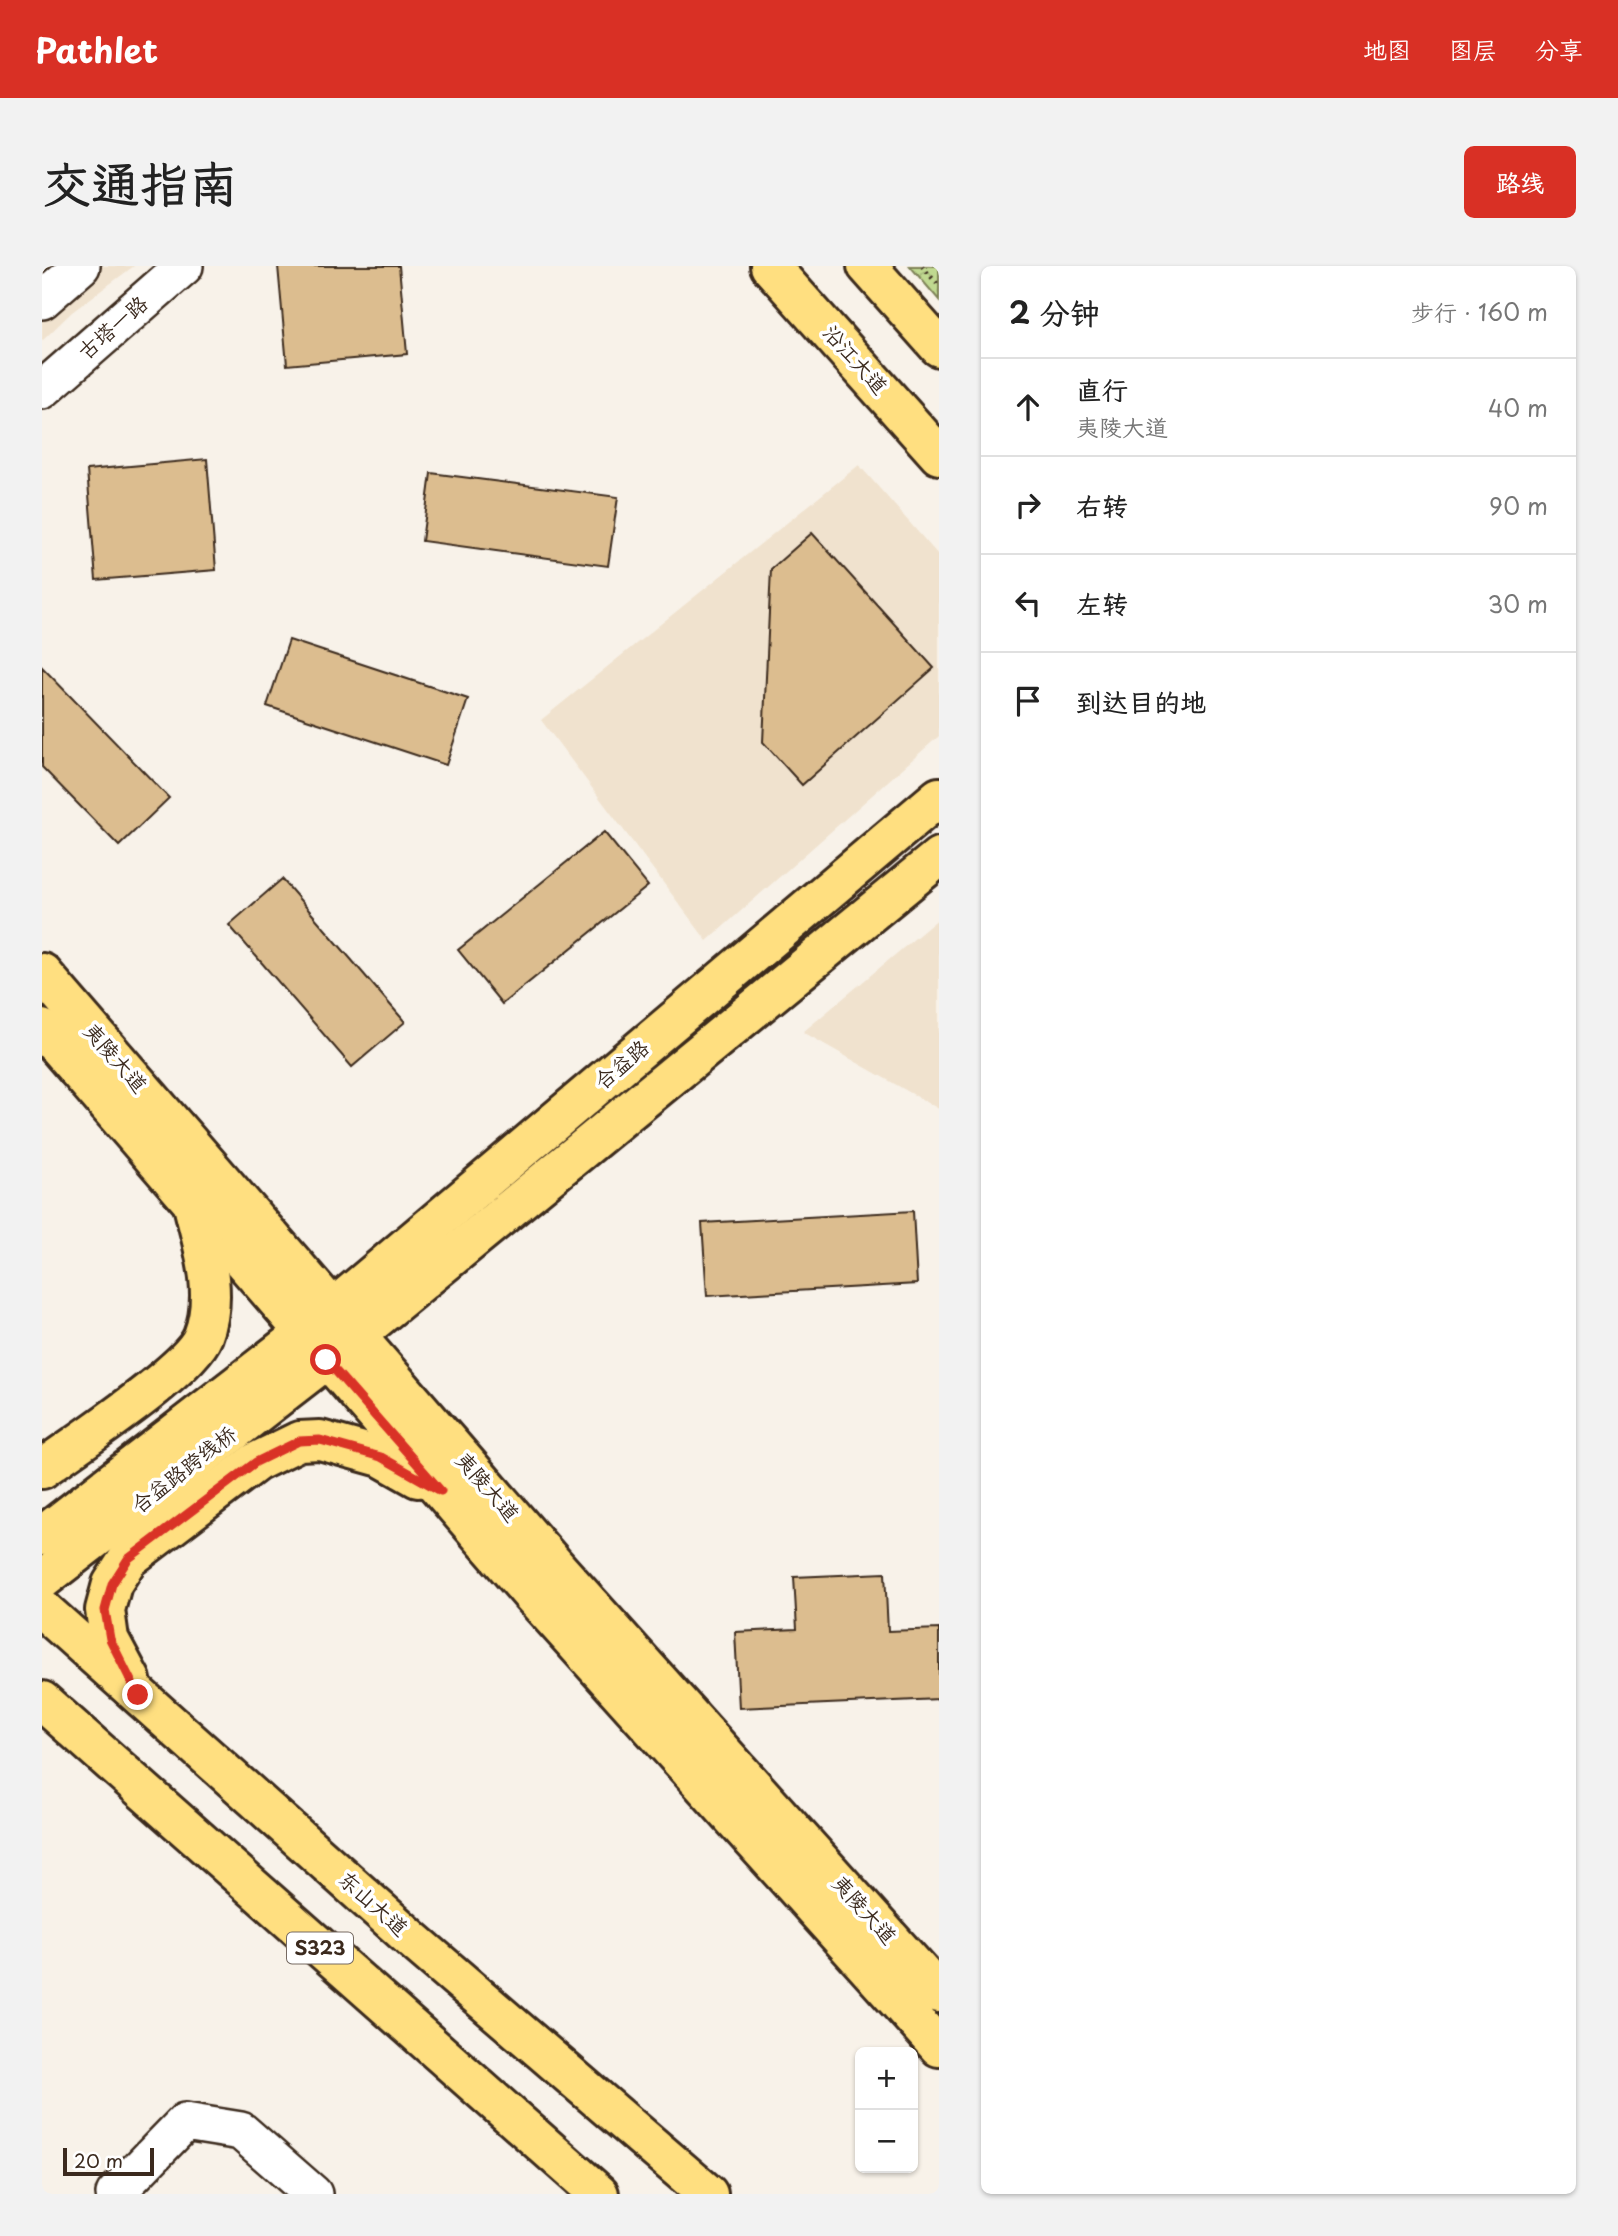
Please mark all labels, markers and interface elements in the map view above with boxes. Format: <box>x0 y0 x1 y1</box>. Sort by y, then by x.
text: Pathlet <box>35 24 158 74</box>
text: 地图 <box>1363 31 1411 67</box>
text: 图层 <box>1449 31 1497 67</box>
text: 分享 <box>1535 31 1583 67</box>
text: 交通指南 <box>42 145 238 219</box>
button: 路线 <box>1464 146 1576 218</box>
street label: 古塔一路 <box>69 287 154 366</box>
text: 2 分钟 <box>1009 289 1100 334</box>
text: 步行 · 160 m <box>1411 294 1548 329</box>
street label: 沿江大道 <box>816 317 896 401</box>
text: 直行 <box>1076 370 1128 409</box>
icon: ahead <box>1009 388 1047 426</box>
text: 40 m <box>1488 390 1548 425</box>
text: 夷陵大道 <box>1076 409 1168 444</box>
icon: right <box>1009 486 1047 524</box>
text: 右转 <box>1076 486 1128 525</box>
text: 90 m <box>1489 488 1548 523</box>
icon: left <box>1009 584 1047 622</box>
text: 左转 <box>1076 584 1128 623</box>
text: 30 m <box>1487 586 1548 621</box>
icon: arrive <box>1009 682 1047 720</box>
text: 到达目的地 <box>1076 682 1206 721</box>
street label: 夷陵大道 <box>77 1014 156 1099</box>
street label: 合益路 <box>586 1031 655 1096</box>
route start <box>310 1344 341 1375</box>
street label: 合益路跨线桥 <box>123 1417 242 1520</box>
street label: 夷陵大道 <box>449 1443 528 1528</box>
route end <box>122 1679 153 1710</box>
street label: 东山大道 <box>332 1863 416 1943</box>
street label: 夷陵大道 <box>825 1867 905 1951</box>
road number: S323 <box>287 1932 353 1964</box>
map controls <box>855 2047 918 2173</box>
button: + <box>855 2047 918 2110</box>
button: − <box>855 2110 918 2173</box>
scale bar <box>63 2145 154 2177</box>
text: 20 m <box>74 2146 123 2174</box>

